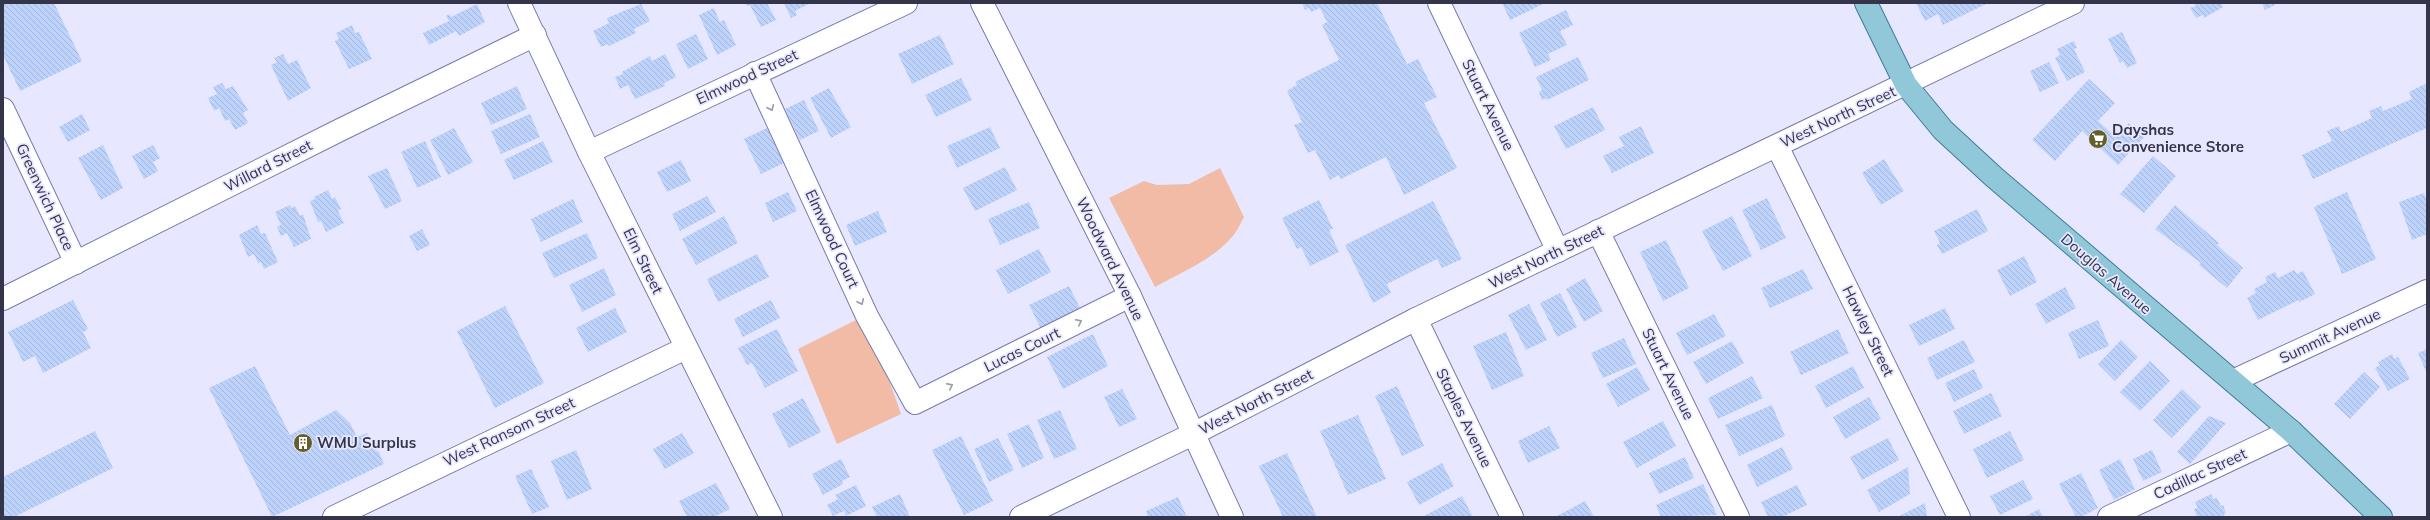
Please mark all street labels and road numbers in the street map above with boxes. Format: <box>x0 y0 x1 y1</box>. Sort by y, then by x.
street label: Elmwood Street <box>693 45 801 108</box>
street label: Stuart Avenue <box>1458 56 1519 154</box>
street label: West North Street <box>1777 81 1899 152</box>
street label: Willard Street <box>221 135 315 196</box>
street label: Greenwich Place <box>12 140 79 253</box>
street label: Elmwood Court <box>801 187 864 291</box>
street label: Woodward Avenue <box>1072 194 1148 323</box>
street label: West North Street <box>1485 220 1606 293</box>
street label: Elm Street <box>619 225 668 297</box>
street label: Douglas Avenue <box>2057 229 2155 318</box>
street label: Hawley Street <box>1838 282 1899 379</box>
street label: Summit Avenue <box>2276 304 2383 367</box>
street label: Lucas Court <box>981 323 1063 376</box>
street label: Stuart Avenue <box>1638 325 1699 423</box>
street label: West North Street <box>1196 365 1316 439</box>
street label: Staples Avenue <box>1432 365 1497 470</box>
street label: West Ransom Street <box>440 393 578 470</box>
street label: Cadillac Street <box>2150 444 2249 503</box>

